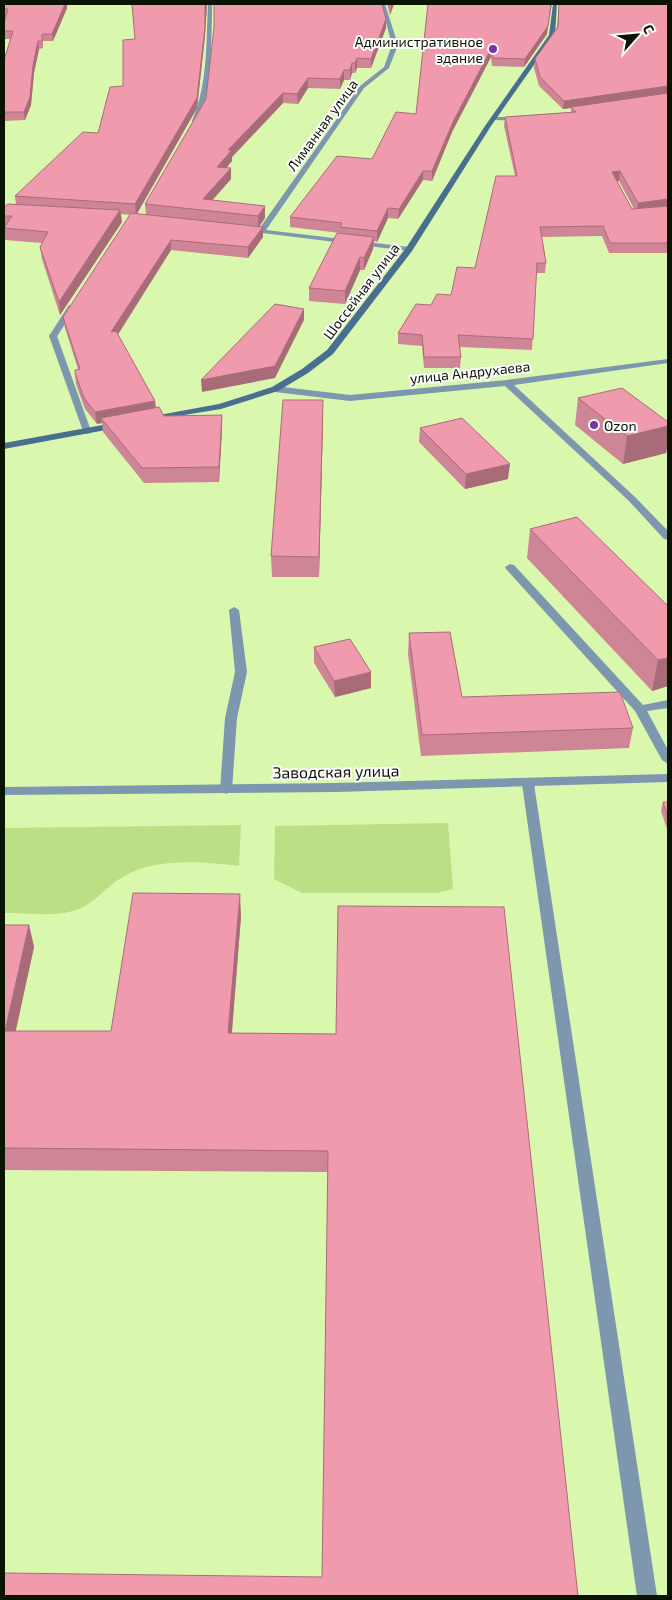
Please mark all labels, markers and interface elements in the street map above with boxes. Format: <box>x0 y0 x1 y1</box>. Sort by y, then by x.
north arrow <box>612 10 662 60</box>
text: С <box>640 21 658 36</box>
place label: Административное здание <box>355 33 483 66</box>
marker: Административное здание <box>487 43 499 55</box>
street label: Лиманная улица <box>283 76 361 174</box>
street label: Шоссейная улица <box>319 240 403 342</box>
street label: улица Андрухаева <box>409 357 531 387</box>
place label: Ozon <box>604 417 637 434</box>
marker: Ozon <box>588 419 600 431</box>
street label: Заводская улица <box>272 760 400 783</box>

